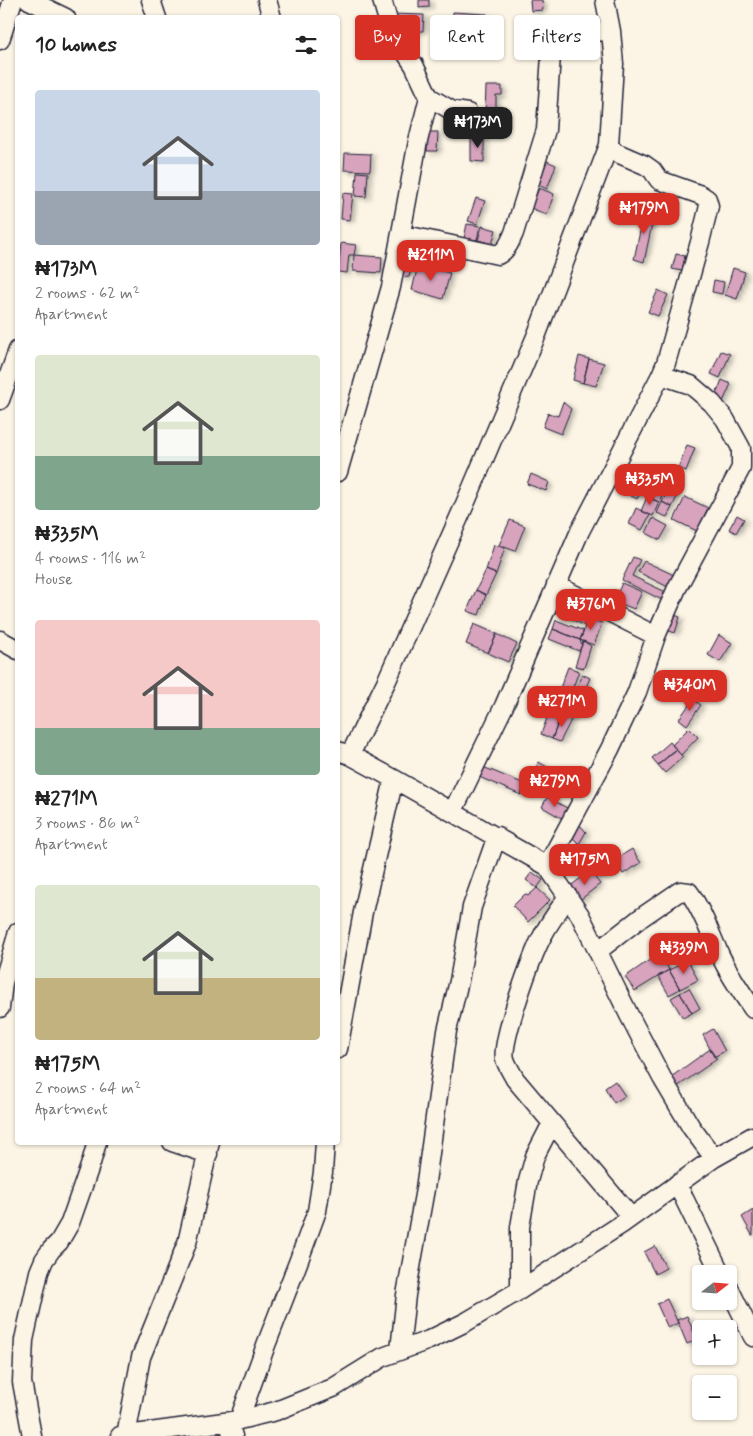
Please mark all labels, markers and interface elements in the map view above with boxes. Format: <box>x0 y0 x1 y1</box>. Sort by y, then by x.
chip: Buy <box>355 15 420 60</box>
chip: Rent <box>430 15 504 60</box>
chip: Filters <box>514 15 600 60</box>
text: 10 homes <box>35 31 117 59</box>
icon: filters <box>292 31 320 59</box>
pin: ₦173M <box>443 106 513 149</box>
text: ₦173M <box>454 112 502 133</box>
icon: home <box>133 123 223 213</box>
pin: ₦179M <box>609 192 679 235</box>
text: ₦179M <box>619 198 669 219</box>
pin: ₦211M <box>396 240 466 282</box>
text: ₦211M <box>408 245 454 266</box>
text: ₦173M <box>35 255 97 283</box>
text: 2 rooms · 62 m² <box>35 283 140 304</box>
text: Apartment <box>35 304 108 325</box>
icon: home <box>133 388 223 478</box>
pin: ₦335M <box>615 464 685 506</box>
text: ₦335M <box>626 469 674 490</box>
text: ₦335M <box>35 520 99 548</box>
text: 4 rooms · 116 m² <box>35 548 146 569</box>
text: House <box>35 569 73 590</box>
pin: ₦376M <box>556 588 626 631</box>
text: ₦376M <box>567 594 615 615</box>
icon: home <box>133 653 223 743</box>
pin: ₦340M <box>655 670 725 712</box>
text: ₦340M <box>664 675 716 696</box>
pin: ₦271M <box>527 686 597 728</box>
text: ₦271M <box>538 691 586 712</box>
pin: ₦279M <box>520 766 590 808</box>
text: ₦279M <box>530 771 580 792</box>
text: ₦271M <box>35 785 98 813</box>
text: 3 rooms · 86 m² <box>35 813 140 834</box>
text: Apartment <box>35 834 108 855</box>
pin: ₦175M <box>550 844 620 886</box>
text: ₦175M <box>560 849 610 870</box>
icon: home <box>133 918 223 1008</box>
pin: ₦339M <box>649 932 719 975</box>
text: ₦339M <box>660 938 708 959</box>
text: ₦175M <box>35 1050 100 1078</box>
text: 2 rooms · 64 m² <box>35 1078 141 1099</box>
text: Apartment <box>35 1099 108 1120</box>
north arrow <box>692 1265 738 1310</box>
map controls <box>692 1265 737 1420</box>
button: + <box>692 1320 737 1365</box>
button: − <box>692 1375 737 1420</box>

